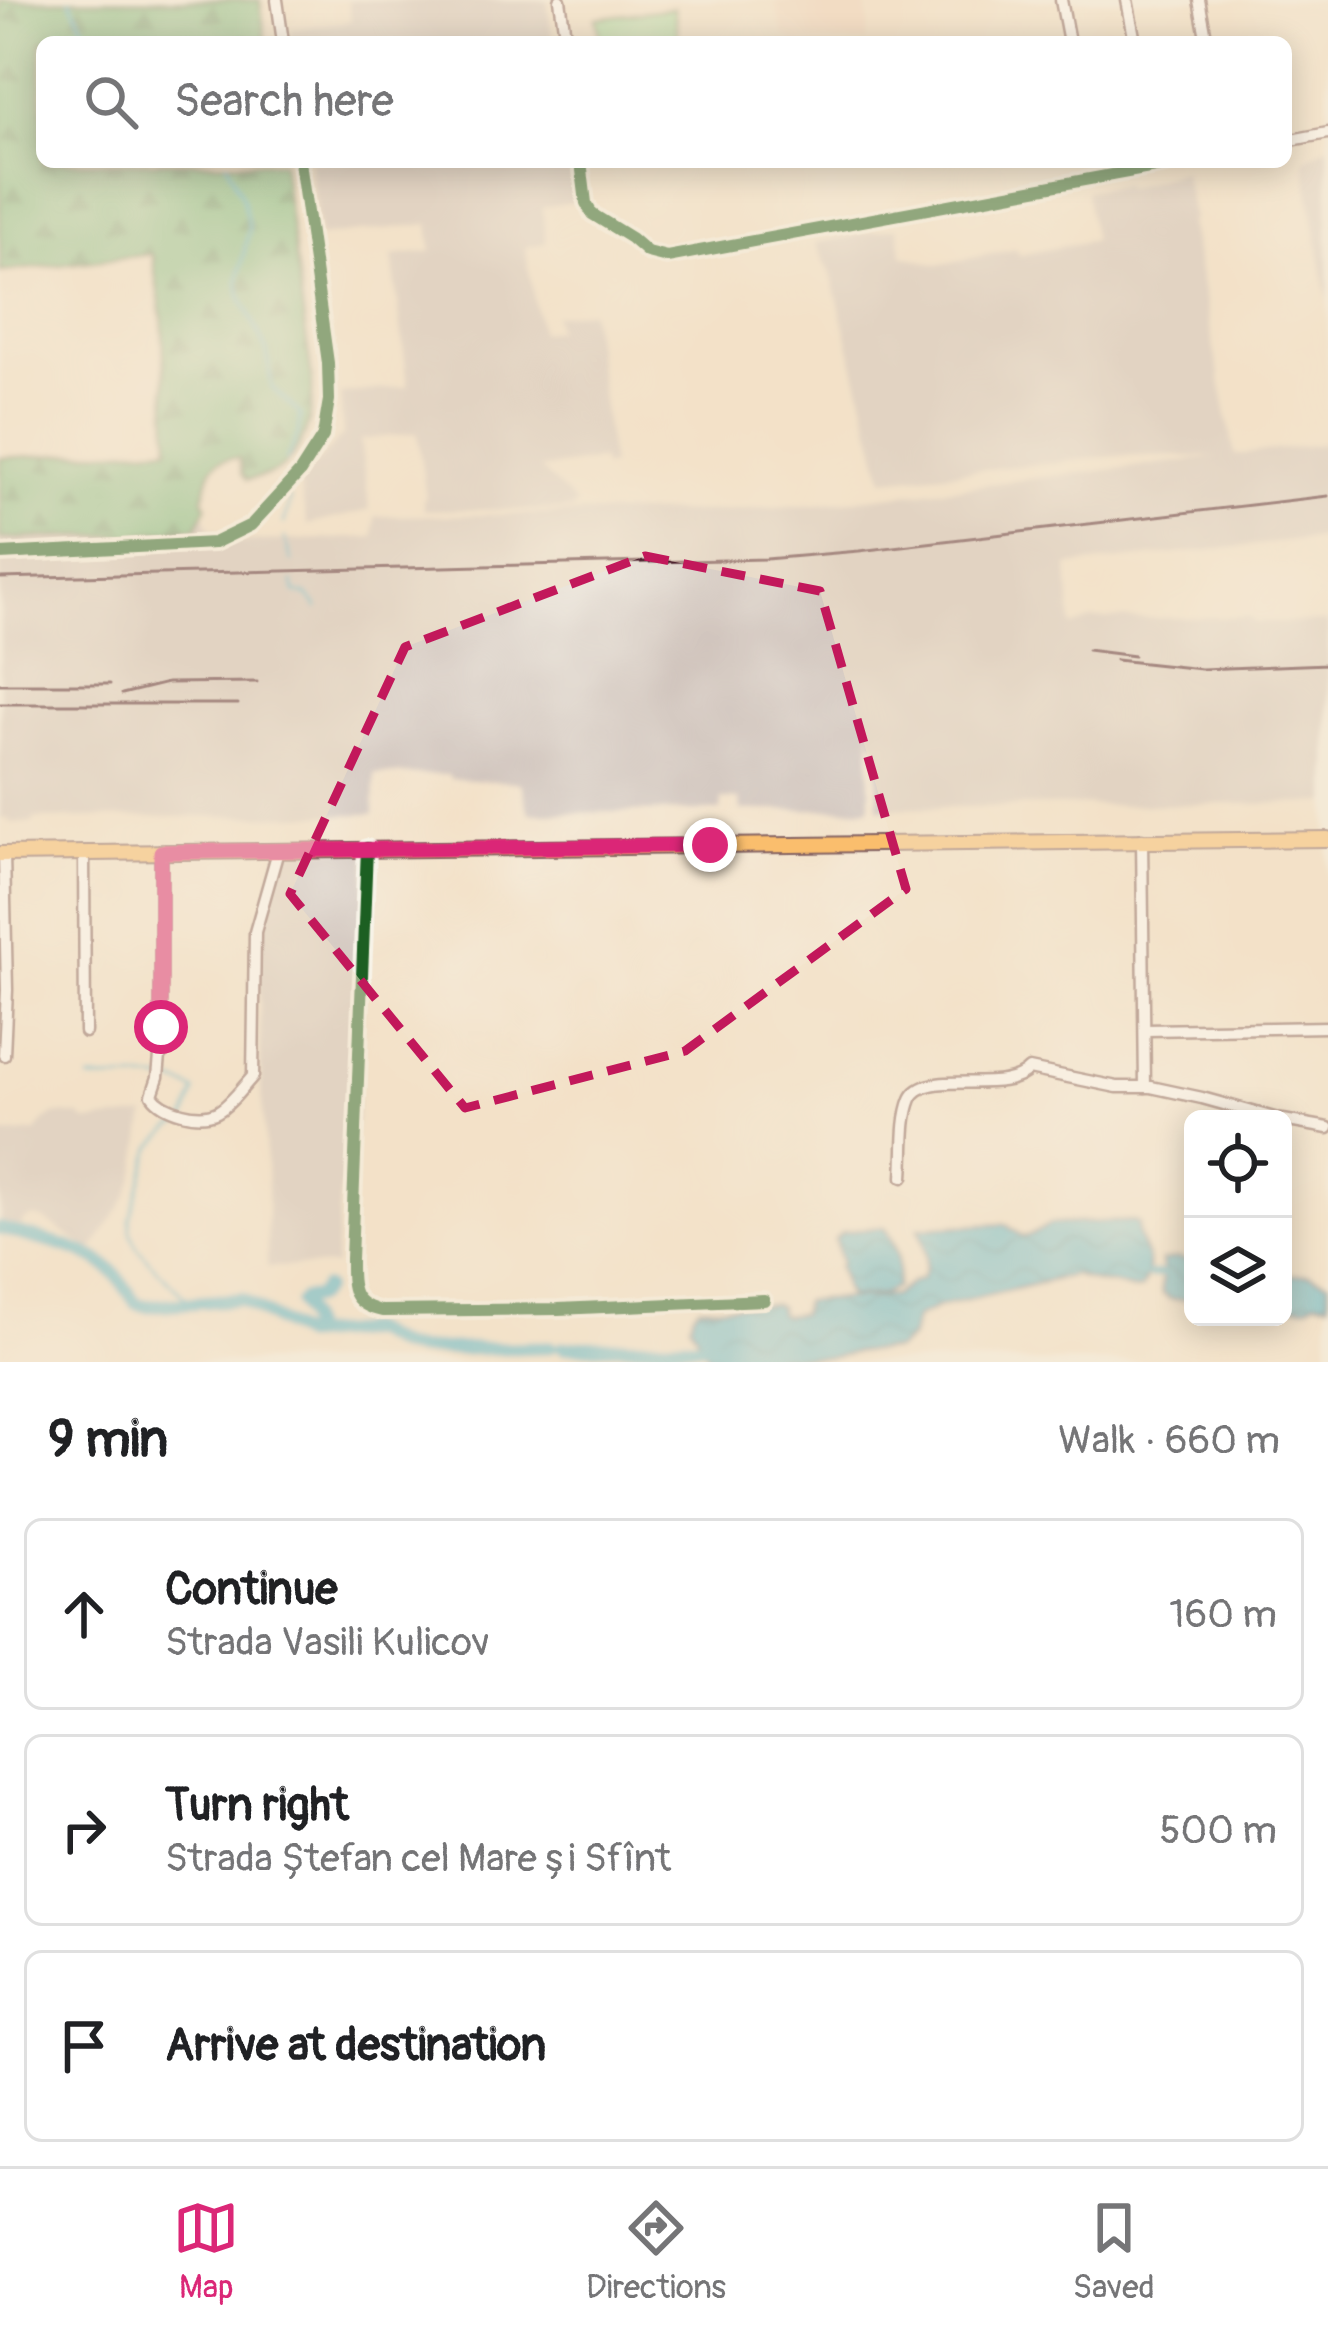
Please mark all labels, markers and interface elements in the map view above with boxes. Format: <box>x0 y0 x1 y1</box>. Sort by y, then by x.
search box <box>36 36 1292 168</box>
icon: search <box>78 69 144 135</box>
text: Search here <box>174 74 394 130</box>
route end <box>683 818 737 872</box>
route start <box>134 1000 188 1054</box>
map controls <box>1184 1110 1292 1326</box>
button: locate <box>1184 1110 1292 1218</box>
button: layers <box>1184 1218 1292 1326</box>
text: 9 min <box>48 1408 168 1472</box>
text: Walk · 660 m <box>1058 1416 1280 1465</box>
text: Continue <box>165 1562 338 1618</box>
icon: ahead <box>51 1581 117 1647</box>
text: 160 m <box>1169 1590 1277 1639</box>
text: Strada Vasili Kulicov <box>165 1618 489 1667</box>
text: Turn right <box>165 1778 349 1834</box>
icon: right <box>51 1797 117 1863</box>
text: 500 m <box>1159 1806 1277 1855</box>
text: Strada Ștefan cel Mare și Sfînt <box>165 1834 671 1883</box>
icon: arrive <box>51 2013 117 2079</box>
text: Arrive at destination <box>165 2018 546 2074</box>
tab: Map <box>173 2195 239 2308</box>
tab: Directions <box>586 2195 726 2308</box>
tab: Saved <box>1073 2195 1155 2308</box>

